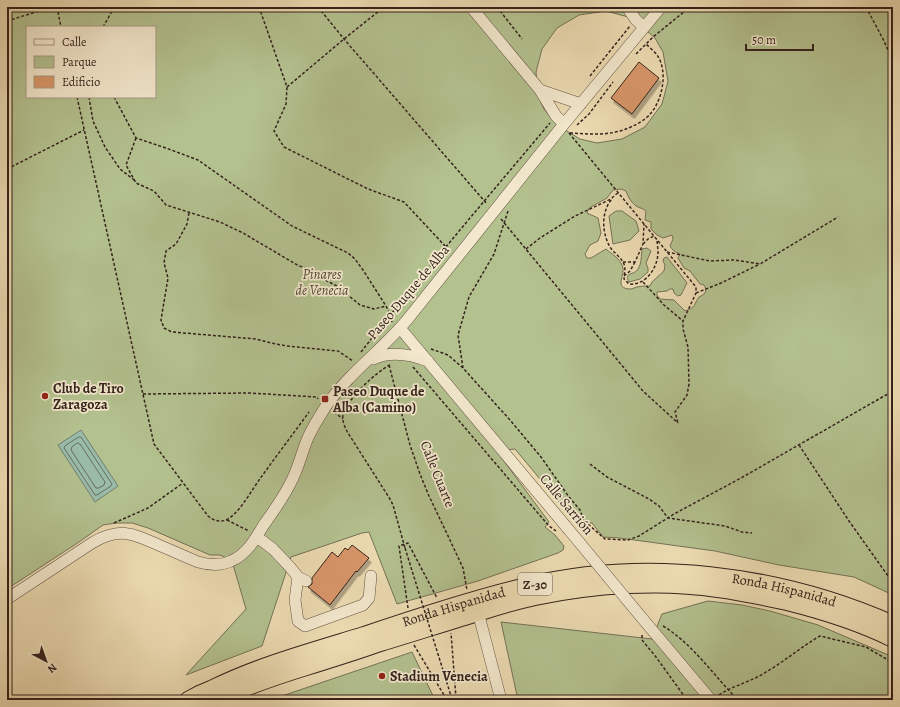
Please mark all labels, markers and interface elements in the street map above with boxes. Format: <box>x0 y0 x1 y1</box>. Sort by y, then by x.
legend <box>26 26 156 98</box>
scale bar <box>746 26 813 52</box>
text: 50 m <box>752 32 776 48</box>
text: Calle <box>62 34 86 50</box>
text: Parque <box>62 54 97 70</box>
text: Edificio <box>62 74 100 90</box>
street label: Paseo Duque de Alba <box>363 241 454 344</box>
park label: Pinares de Venecia <box>296 265 349 300</box>
place label: Club de Tiro Zaragoza <box>53 379 124 414</box>
place label: Paseo Duque de Alba (Camino) <box>332 382 425 417</box>
marker: Club de Tiro Zaragoza <box>40 391 50 401</box>
marker: Paseo Duque de Alba (Camino) <box>320 394 330 404</box>
street label: Calle Cuarte <box>416 438 460 510</box>
street label: Calle Sarrión <box>536 470 598 539</box>
street label: Ronda Hispanidad <box>730 569 839 612</box>
road number: Z-30 <box>518 573 552 595</box>
street label: Ronda Hispanidad <box>400 582 508 632</box>
north arrow <box>26 641 66 681</box>
text: N <box>44 660 60 676</box>
place label: Stadium Venecia <box>390 667 488 686</box>
marker: Stadium Venecia <box>377 671 387 681</box>

